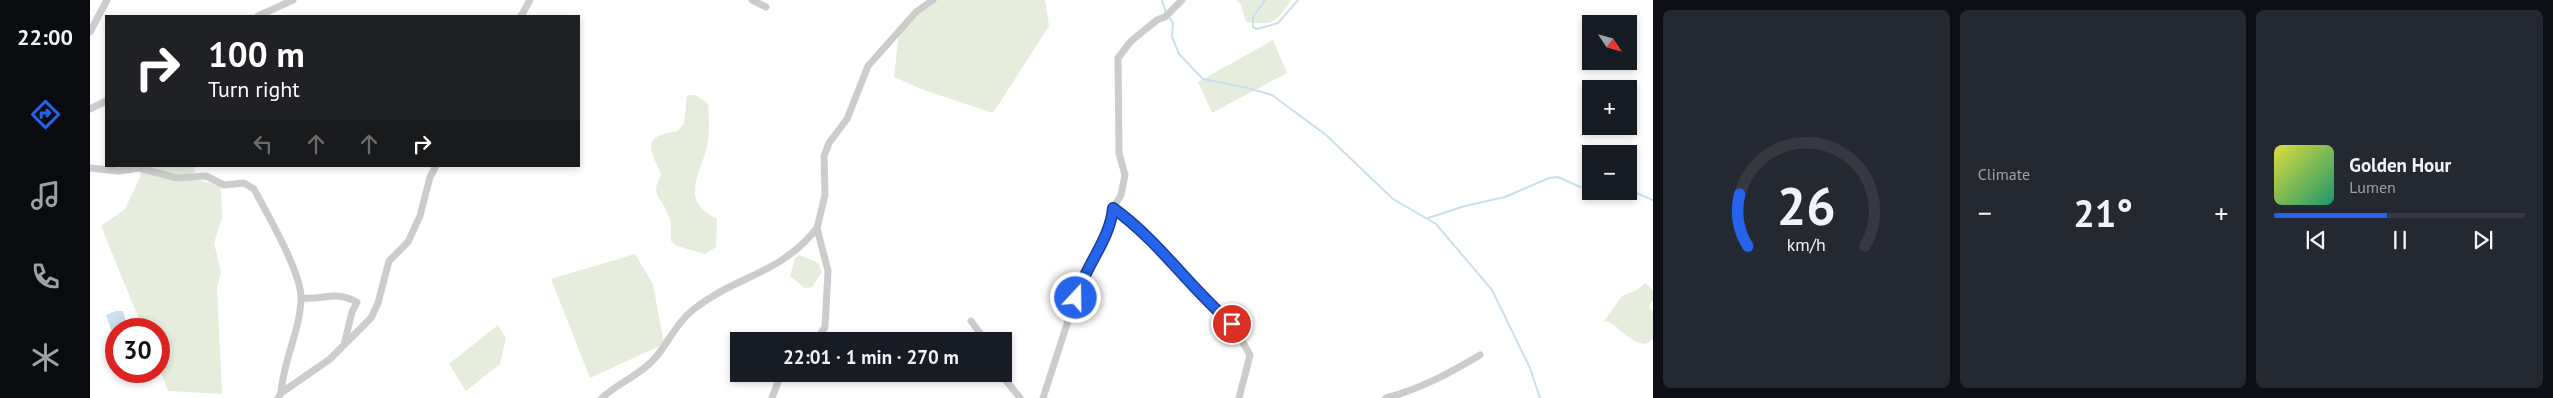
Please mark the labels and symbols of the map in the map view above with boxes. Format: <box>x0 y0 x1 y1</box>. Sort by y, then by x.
north arrow <box>1582 15 1638 70</box>
position arrow <box>1049 271 1101 323</box>
pin <box>1211 303 1253 345</box>
speed limit sign: 30 <box>105 318 170 383</box>

